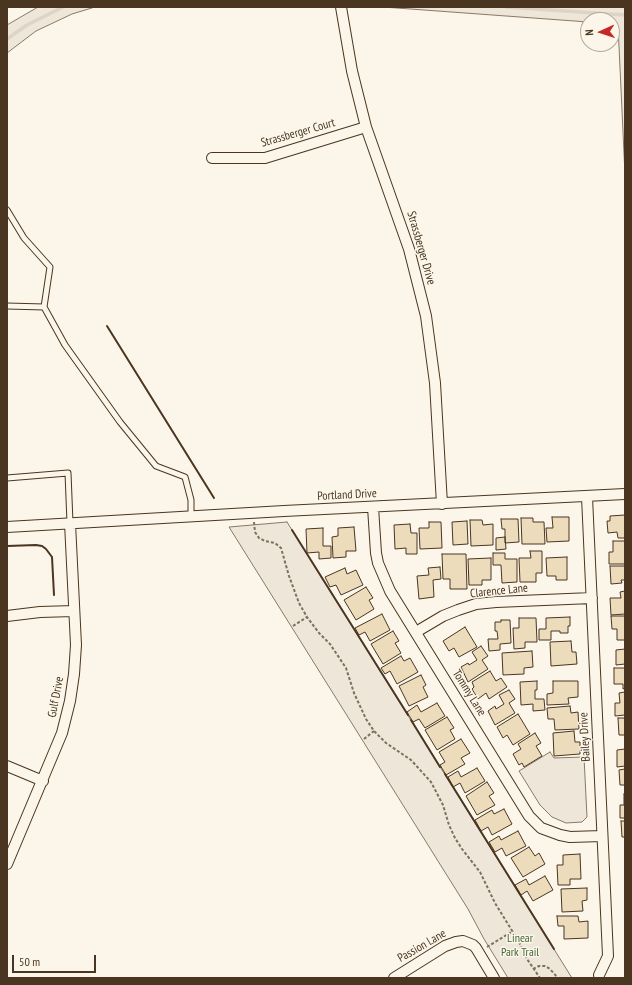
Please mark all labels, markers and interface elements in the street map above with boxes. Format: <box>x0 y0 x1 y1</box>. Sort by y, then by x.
north arrow <box>580 12 620 52</box>
text: N <box>582 29 596 36</box>
street label: Strassberger Court <box>259 116 337 150</box>
street label: Strassberger Drive <box>404 210 438 286</box>
street label: Portland Drive <box>317 486 377 504</box>
street label: Clarence Lane <box>469 581 529 601</box>
street label: Tommy Lane <box>449 667 489 719</box>
street label: Gulf Drive <box>45 675 67 719</box>
street label: Bailey Drive <box>577 712 593 762</box>
street label: Passion Lane <box>395 926 449 966</box>
park label: Linear Park Trail <box>501 932 539 960</box>
scale bar <box>14 947 98 973</box>
text: 50 m <box>19 954 40 969</box>

